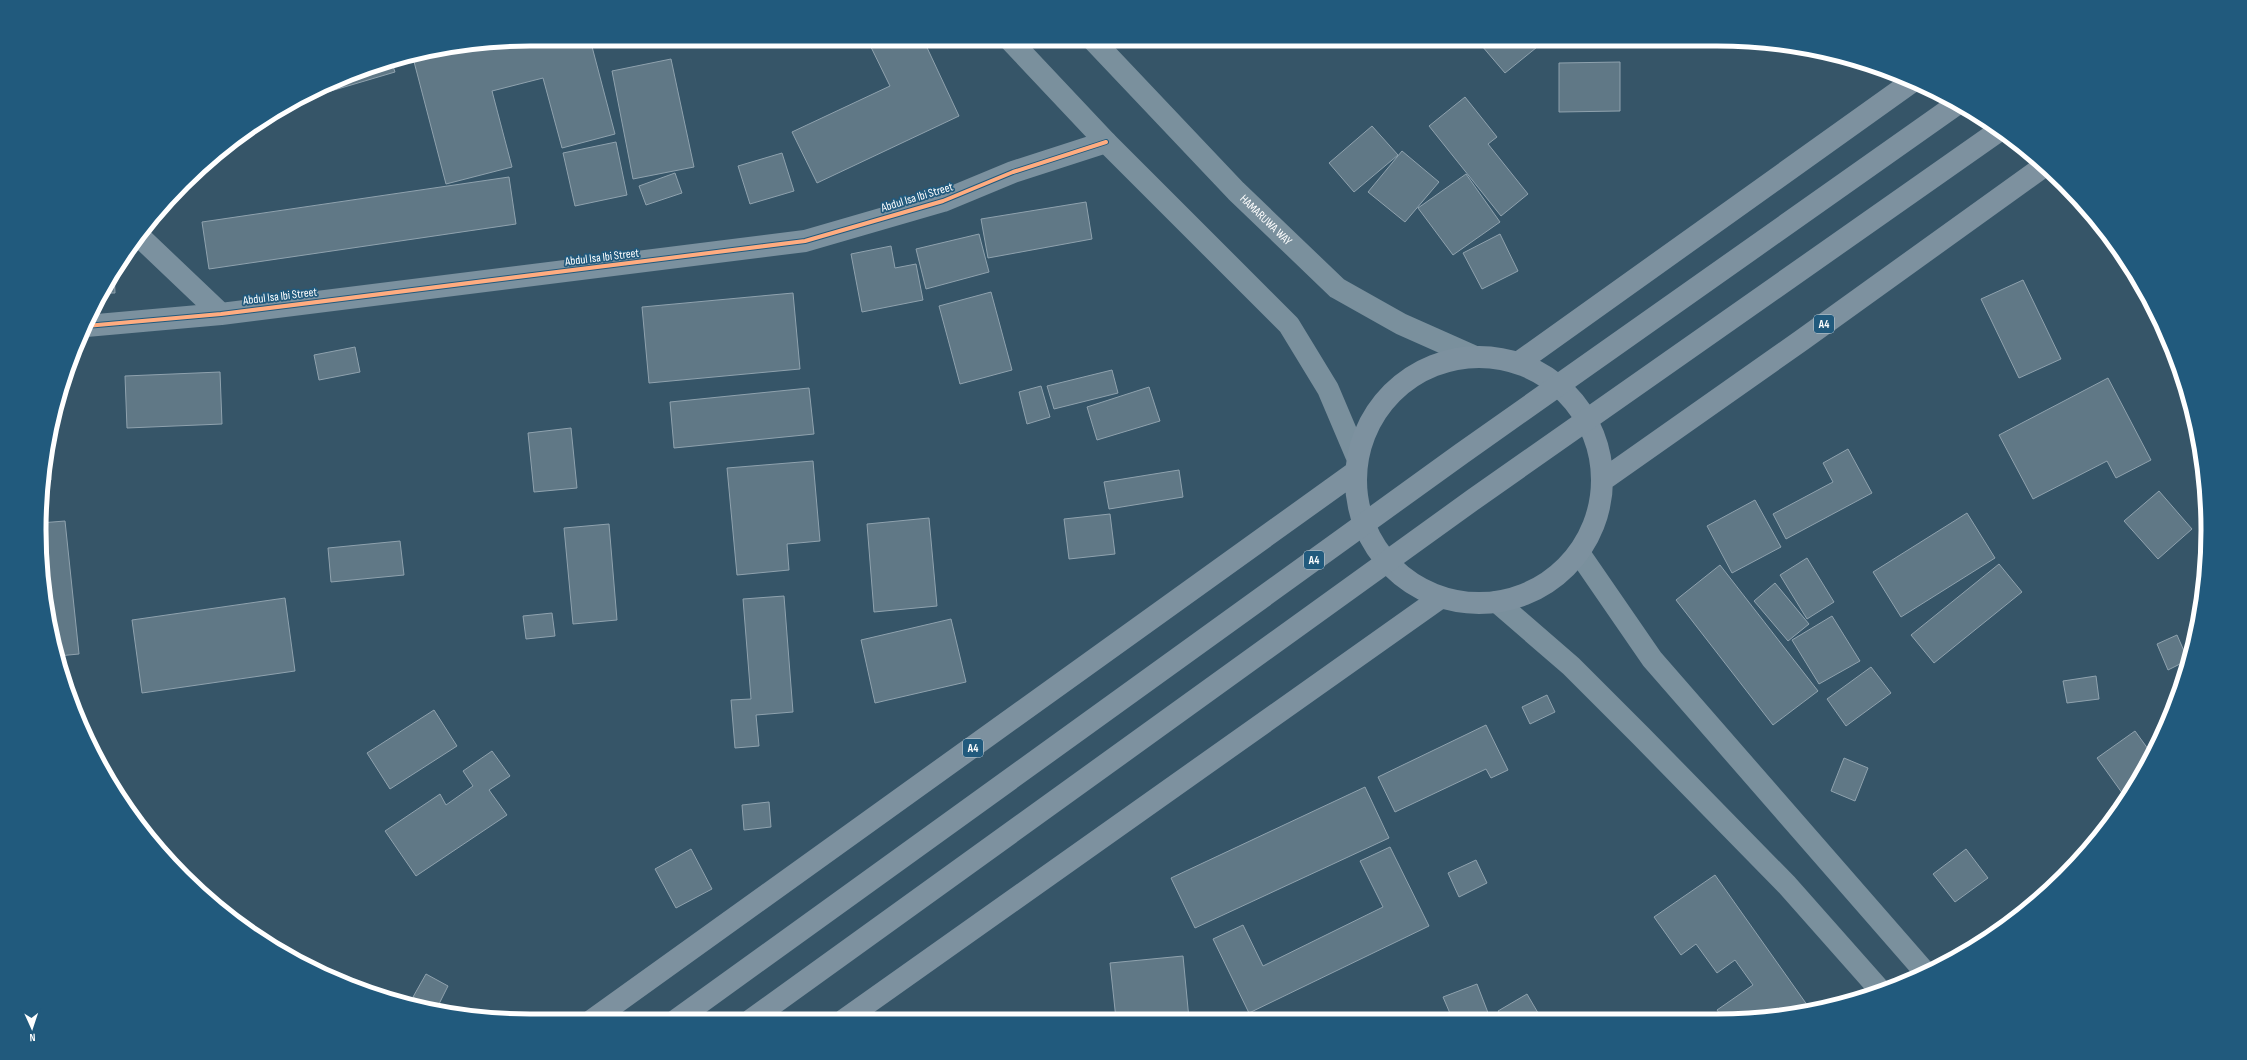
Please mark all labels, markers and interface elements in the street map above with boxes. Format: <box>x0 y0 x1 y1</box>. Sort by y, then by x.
street label: Abdul Isa Ibi Street <box>878 179 955 216</box>
street label: HAMARUWA WAY <box>1236 192 1295 249</box>
street label: Abdul Isa Ibi Street <box>563 245 640 270</box>
street label: Abdul Isa Ibi Street <box>241 284 318 309</box>
road number: A4 <box>1814 315 1834 333</box>
road number: A4 <box>1304 551 1324 569</box>
road number: A4 <box>963 739 983 757</box>
north arrow <box>12 1008 52 1048</box>
text: N <box>29 1031 36 1044</box>

